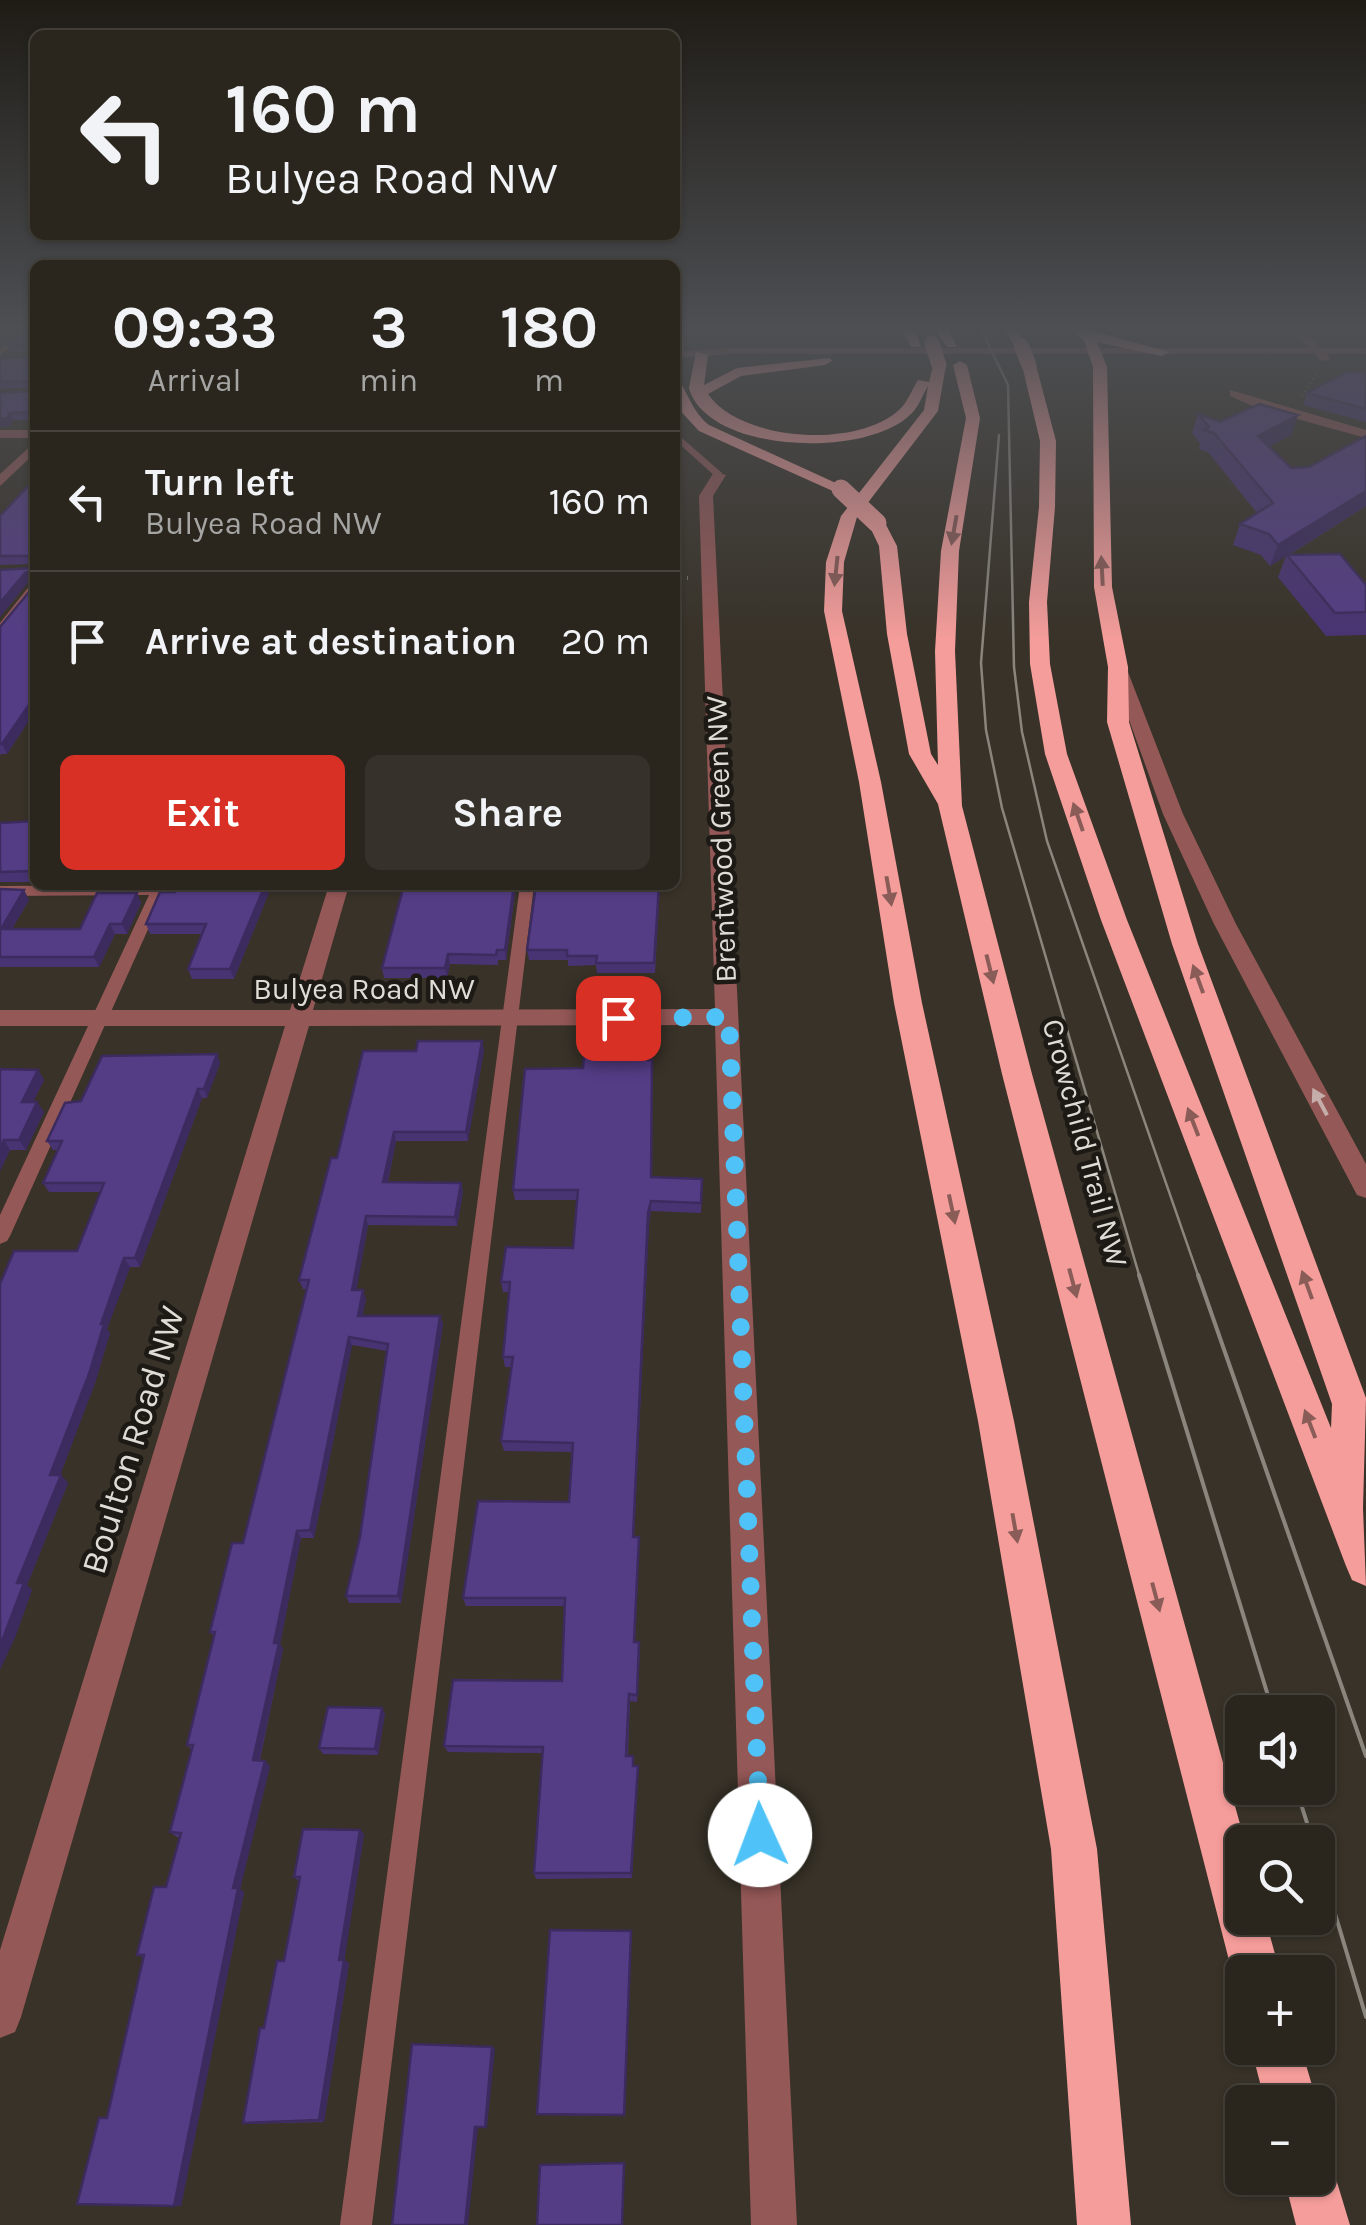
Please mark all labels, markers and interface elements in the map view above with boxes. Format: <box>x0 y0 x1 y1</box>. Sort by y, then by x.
text: 160 m <box>225 68 421 150</box>
icon: left <box>60 70 190 200</box>
text: Bulyea Road NW <box>225 152 558 204</box>
text: 09:33 <box>112 292 277 362</box>
text: 3 <box>370 292 407 362</box>
text: 180 <box>500 292 598 362</box>
text: Arrival <box>148 362 241 399</box>
text: min <box>359 362 418 399</box>
text: m <box>534 362 564 399</box>
text: Turn left <box>145 460 295 505</box>
icon: left <box>60 474 115 529</box>
text: 160 m <box>549 479 650 524</box>
text: Bulyea Road NW <box>145 505 382 542</box>
one-way arrow <box>946 514 961 546</box>
one-way arrow <box>1094 554 1110 586</box>
one-way arrow <box>828 556 844 588</box>
icon: arrive <box>60 614 115 669</box>
text: Arrive at destination <box>145 619 517 664</box>
text: 20 m <box>561 619 650 664</box>
street label: Brentwood Green NW <box>698 695 744 983</box>
button: Exit <box>60 755 345 870</box>
button: Share <box>365 755 650 870</box>
one-way arrow <box>1070 802 1085 832</box>
one-way arrow <box>882 875 897 907</box>
one-way arrow <box>983 954 999 985</box>
one-way arrow <box>1189 964 1204 994</box>
street label: Bulyea Road NW <box>253 971 475 1007</box>
pin <box>576 976 661 1061</box>
icon: arrive <box>591 991 646 1046</box>
street label: Crowchild Trail NW <box>1035 1015 1135 1271</box>
one-way arrow <box>1312 1088 1329 1116</box>
one-way arrow <box>1184 1106 1200 1136</box>
one-way arrow <box>944 1194 960 1225</box>
one-way arrow <box>1065 1268 1081 1299</box>
one-way arrow <box>1299 1270 1314 1300</box>
street label: Boulton Road NW <box>73 1301 193 1579</box>
one-way arrow <box>1302 1409 1318 1439</box>
one-way arrow <box>1008 1513 1024 1544</box>
one-way arrow <box>1149 1582 1165 1613</box>
map controls <box>1225 1695 1335 2195</box>
button: sound <box>1225 1695 1335 1805</box>
position arrow <box>708 1783 812 1887</box>
button: search <box>1225 1825 1335 1935</box>
button: + <box>1225 1955 1335 2065</box>
button: − <box>1225 2085 1335 2195</box>

